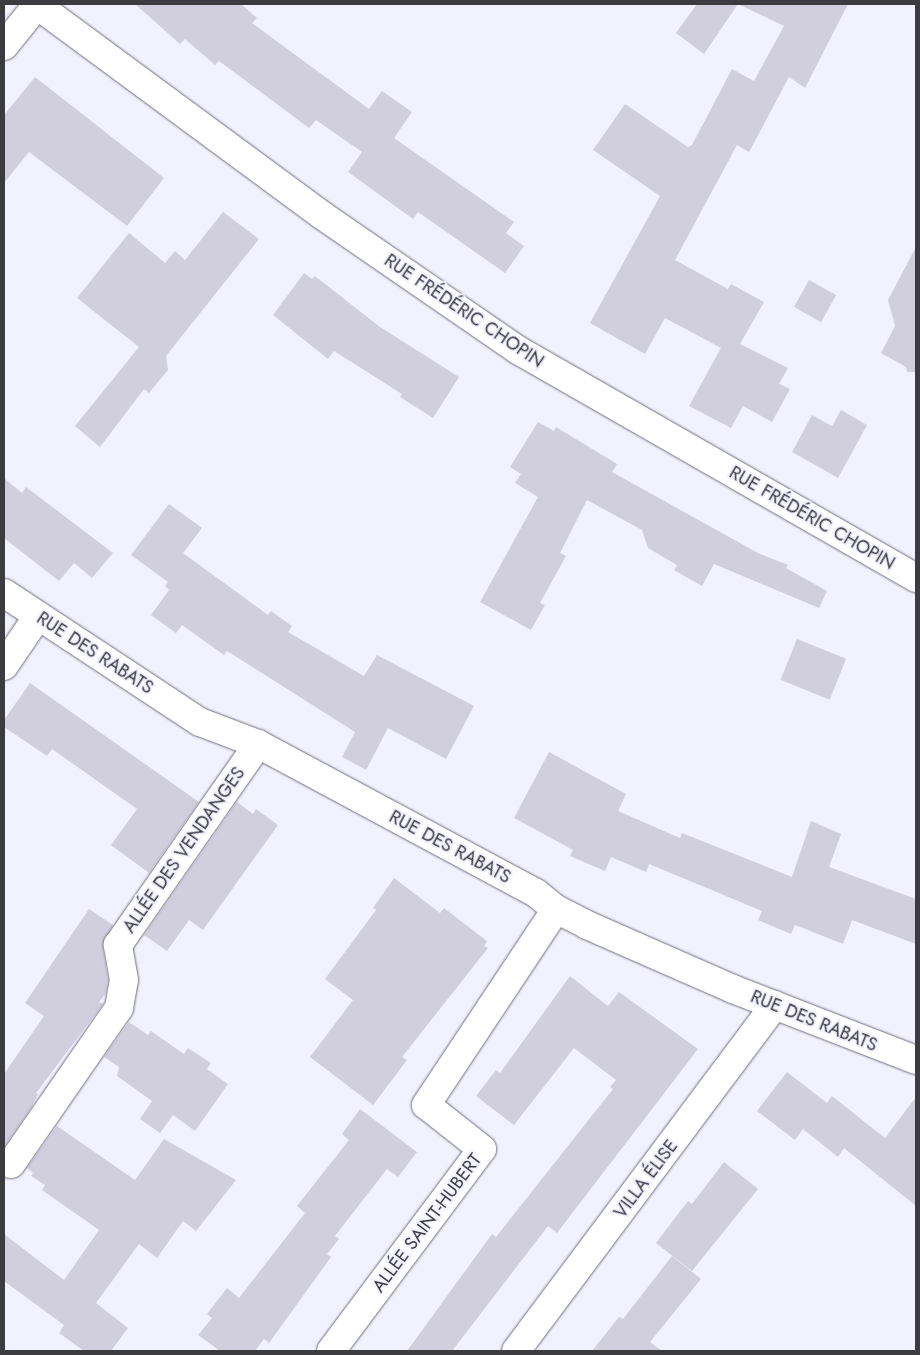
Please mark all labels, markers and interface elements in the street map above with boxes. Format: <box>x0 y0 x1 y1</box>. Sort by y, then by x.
street label: RUE FRÉDÉRIC CHOPIN <box>380 250 548 372</box>
street label: RUE FRÉDÉRIC CHOPIN <box>725 462 899 574</box>
street label: RUE DES RABATS <box>33 607 157 699</box>
street label: ALLÉE DES VENDANGES <box>118 763 250 937</box>
street label: RUE DES RABATS <box>385 806 515 888</box>
street label: RUE DES RABATS <box>748 986 880 1056</box>
street label: VILLA ÉLISE <box>610 1136 682 1222</box>
street label: ALLÉE SAINT-HUBERT <box>368 1149 486 1297</box>

